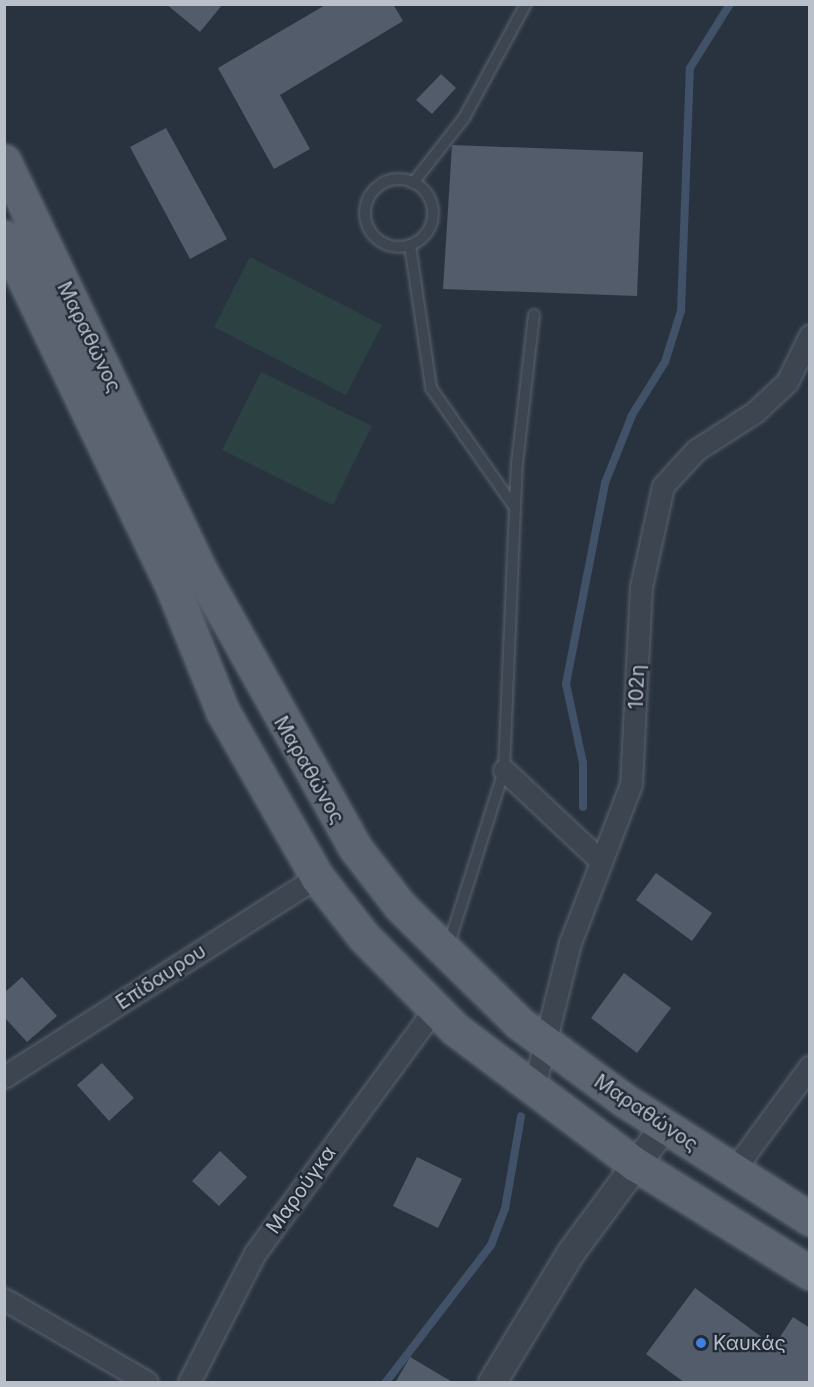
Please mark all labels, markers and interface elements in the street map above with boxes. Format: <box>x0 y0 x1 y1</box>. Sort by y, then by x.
street label: Μαραθώνος <box>52 278 126 396</box>
street label: 102η <box>624 664 650 710</box>
street label: Μαραθώνος <box>269 712 349 828</box>
street label: Επίδαυρου <box>111 939 211 1015</box>
street label: Μαραθώνος <box>589 1069 703 1157</box>
street label: Μαρούγκα <box>261 1142 341 1238</box>
place label: Καυκάς <box>713 1331 786 1355</box>
marker: Καυκάς <box>694 1336 708 1350</box>

